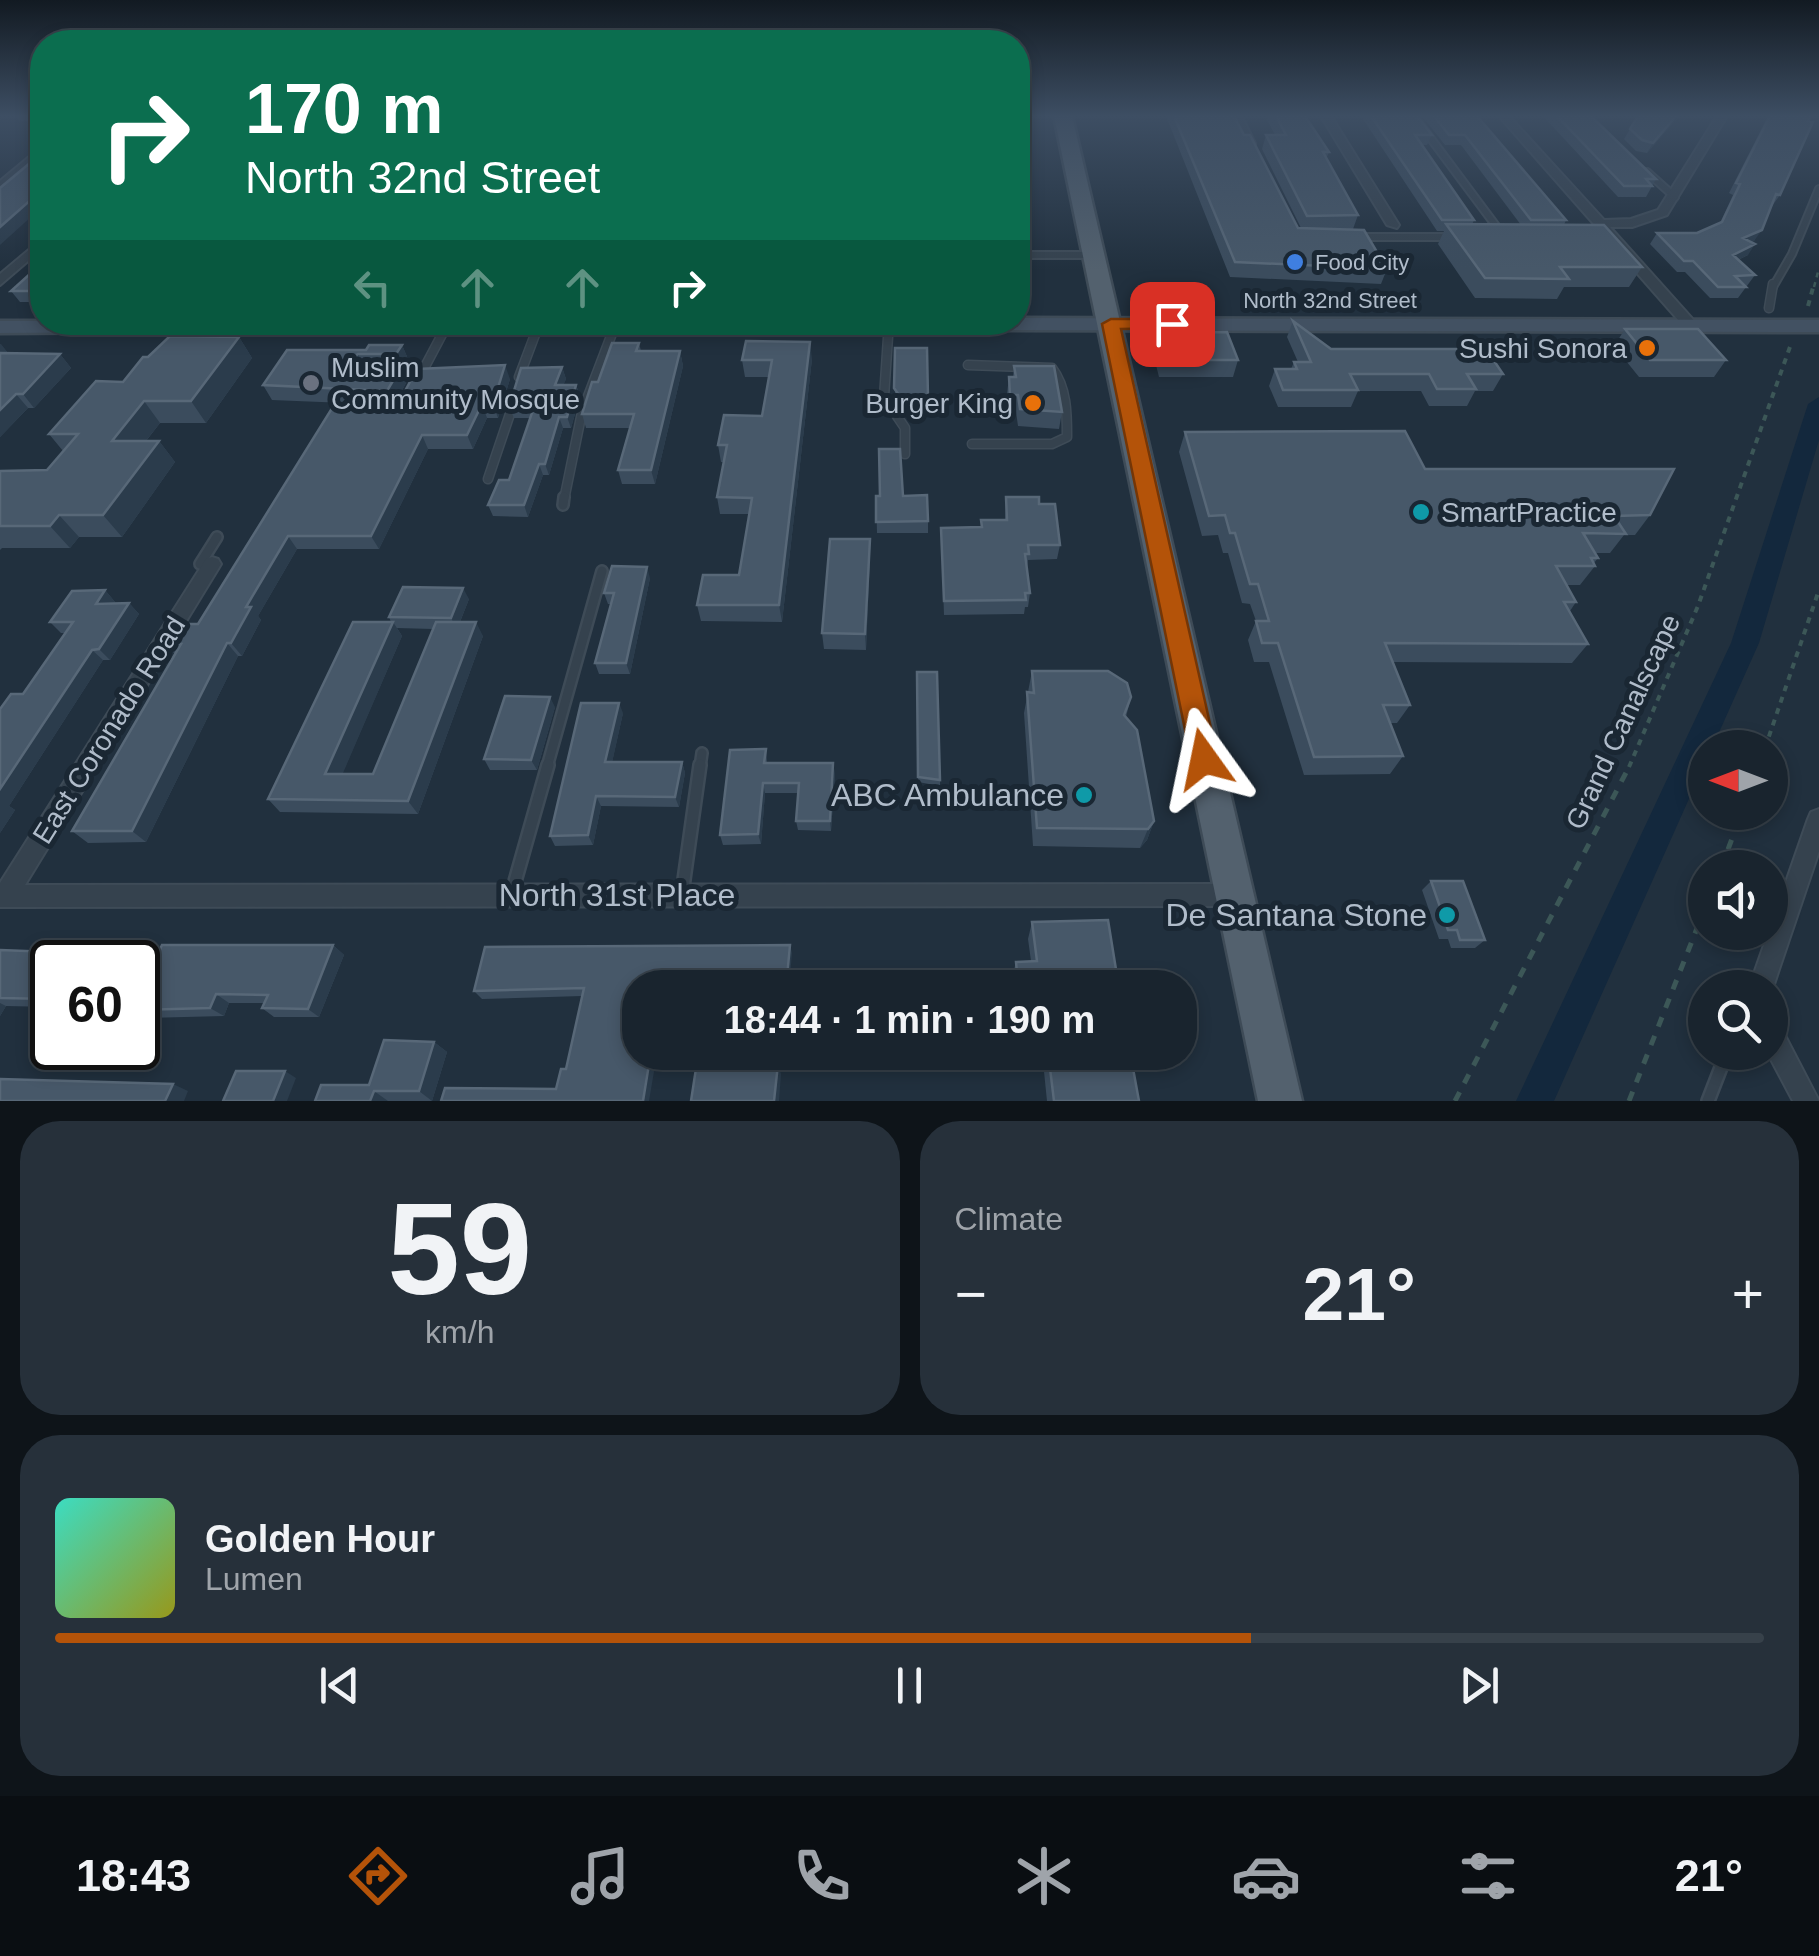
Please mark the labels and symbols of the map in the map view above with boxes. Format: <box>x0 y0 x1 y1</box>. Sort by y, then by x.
place label: Food City <box>1315 250 1409 275</box>
marker: Food City <box>1284 251 1306 273</box>
pin <box>1130 282 1215 367</box>
street label: North 32nd Street <box>1243 288 1417 313</box>
place label: Sushi Sonora <box>1459 333 1627 364</box>
marker: Sushi Sonora <box>1636 337 1658 359</box>
place label: Muslim Community Mosque <box>331 352 580 415</box>
marker: Muslim Community Mosque <box>300 372 322 394</box>
place label: Burger King <box>865 388 1013 419</box>
marker: Burger King <box>1022 392 1044 414</box>
place label: SmartPractice <box>1441 497 1617 528</box>
marker: SmartPractice <box>1410 501 1432 523</box>
street label: Grand Canalscape <box>1560 610 1686 834</box>
street label: East Coronado Road <box>27 611 191 849</box>
position arrow <box>1152 707 1256 811</box>
north arrow <box>1688 730 1788 830</box>
place label: ABC Ambulance <box>831 777 1064 813</box>
marker: ABC Ambulance <box>1073 784 1095 806</box>
street label: North 31st Place <box>499 877 735 913</box>
place label: De Santana Stone <box>1165 897 1427 933</box>
marker: De Santana Stone <box>1436 904 1458 926</box>
speed limit sign: 60 <box>30 940 160 1070</box>

